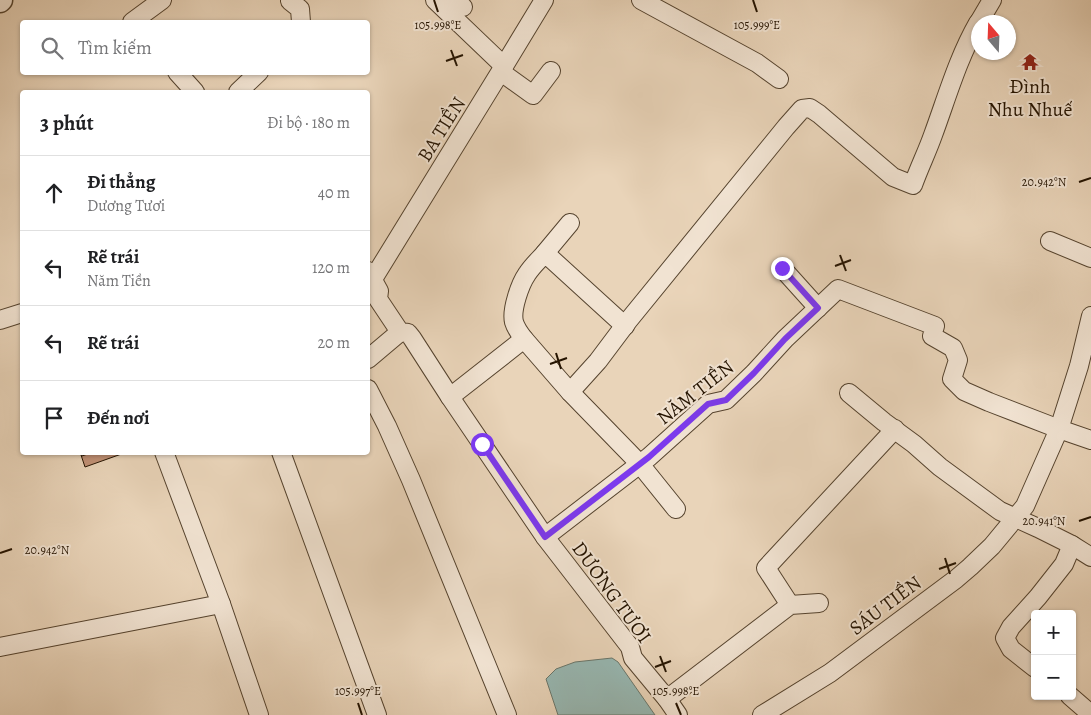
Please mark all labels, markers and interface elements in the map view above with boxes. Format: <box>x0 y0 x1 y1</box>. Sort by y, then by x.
north arrow <box>971 15 1016 60</box>
text: 105.998°E <box>415 17 461 33</box>
text: 105.999°E <box>734 17 780 33</box>
search box <box>20 20 370 75</box>
icon: search <box>38 34 66 62</box>
text: Tìm kiếm <box>78 35 152 61</box>
temple icon: Đình Nhu Nhuế <box>1020 52 1040 72</box>
place label: Đình Nhu Nhuế <box>988 73 1072 123</box>
street label: BA TIỀN <box>411 92 472 167</box>
text: 3 phút <box>40 109 94 137</box>
text: Đi bộ · 180 m <box>267 112 350 134</box>
text: Đi thẳng <box>87 169 155 195</box>
text: 20.942°N <box>1022 174 1067 190</box>
icon: ahead <box>40 179 68 207</box>
text: 40 m <box>318 182 350 204</box>
text: Dương Tươi <box>87 195 165 217</box>
text: Rẽ trái <box>87 244 139 270</box>
icon: left <box>40 254 68 282</box>
text: 120 m <box>312 257 350 279</box>
route end <box>771 257 794 280</box>
text: Năm Tiền <box>87 270 151 292</box>
icon: left <box>40 329 68 357</box>
text: Rẽ trái <box>87 330 139 356</box>
text: 20 m <box>317 332 350 354</box>
street label: NĂM TIỀN <box>651 354 740 431</box>
icon: arrive <box>40 404 68 432</box>
text: Đến nơi <box>87 405 149 431</box>
route start <box>471 433 494 456</box>
text: 20.941°N <box>1022 513 1066 529</box>
street label: DƯƠNG TƯƠI <box>566 536 658 649</box>
text: 20.942°N <box>25 542 70 558</box>
street label: SÁU TIỀN <box>844 569 927 641</box>
map controls <box>1031 610 1076 700</box>
button: + <box>1031 610 1076 655</box>
button: − <box>1031 655 1076 700</box>
text: 105.997°E <box>335 683 381 699</box>
text: 105.998°E <box>653 683 699 699</box>

